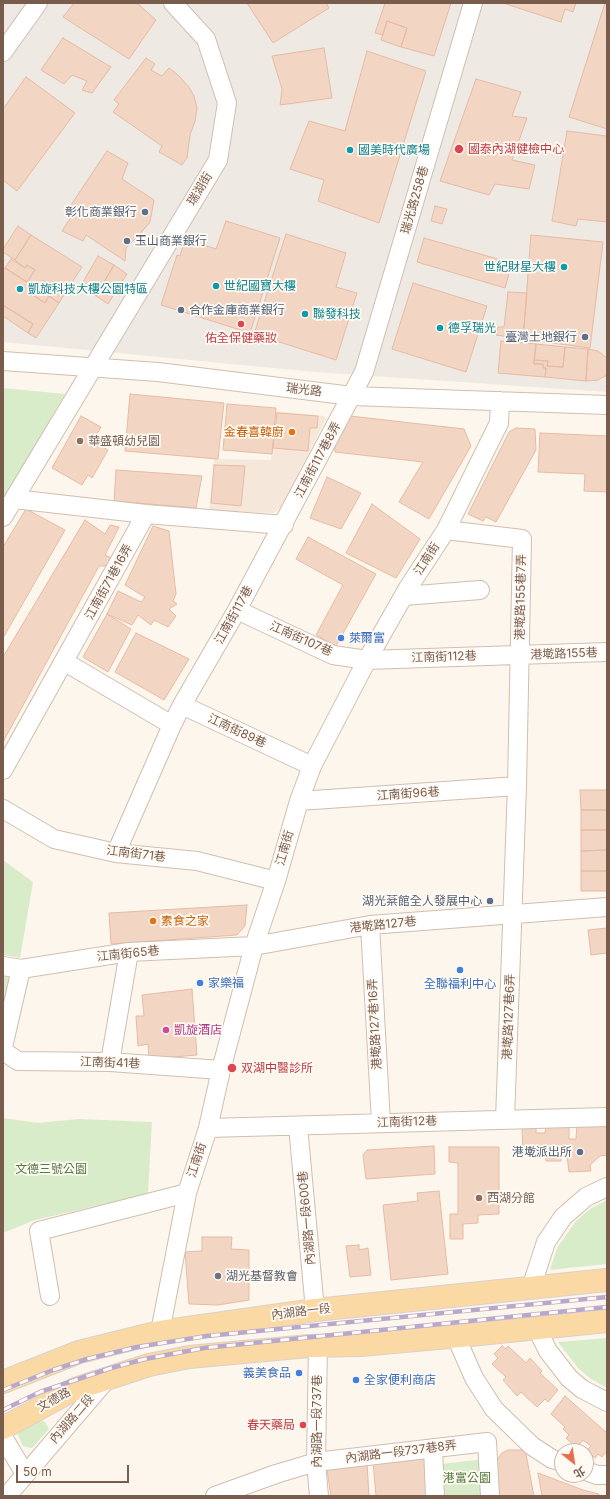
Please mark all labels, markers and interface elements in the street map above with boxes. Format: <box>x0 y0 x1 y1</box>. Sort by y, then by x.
place label: 國泰內湖健檢中心 <box>468 142 564 156</box>
place label: 國美時代廣場 <box>358 143 430 157</box>
marker: 國泰內湖健檢中心 <box>453 143 465 155</box>
marker: 國美時代廣場 <box>345 145 355 155</box>
street label: 瑞光路258巷 <box>398 164 432 236</box>
street label: 瑞湖街 <box>185 170 215 208</box>
place label: 彰化商業銀行 <box>65 205 137 219</box>
marker: 彰化商業銀行 <box>140 207 150 217</box>
place label: 玉山商業銀行 <box>135 234 207 248</box>
marker: 玉山商業銀行 <box>122 236 132 246</box>
place label: 世紀財星大樓 <box>484 260 556 274</box>
marker: 世紀財星大樓 <box>559 262 569 272</box>
place label: 世紀國寶大樓 <box>224 279 296 293</box>
marker: 世紀國寶大樓 <box>211 281 221 291</box>
place label: 凱旋科技大樓公園特區 <box>28 282 148 296</box>
marker: 凱旋科技大樓公園特區 <box>15 284 25 294</box>
place label: 合作金庫商業銀行 <box>189 303 285 317</box>
marker: 合作金庫商業銀行 <box>176 305 186 315</box>
place label: 聯發科技 <box>313 307 361 321</box>
marker: 聯發科技 <box>300 309 310 319</box>
marker: 佑全保健藥妝 <box>236 319 246 329</box>
place label: 德孚瑞光 <box>448 321 496 335</box>
marker: 德孚瑞光 <box>435 323 445 333</box>
place label: 臺灣土地銀行 <box>505 330 577 344</box>
place label: 佑全保健藥妝 <box>205 331 277 345</box>
marker: 臺灣土地銀行 <box>580 332 590 342</box>
street label: 瑞光路 <box>285 381 323 399</box>
street label: 江南街117巷8弄 <box>292 420 344 500</box>
place label: 金春喜韓廚 <box>224 425 284 439</box>
marker: 金春喜韓廚 <box>287 427 297 437</box>
place label: 華盛頓幼兒園 <box>88 434 160 448</box>
marker: 華盛頓幼兒園 <box>75 436 85 446</box>
street label: 江南街 <box>411 540 443 578</box>
street label: 江南街71巷16弄 <box>82 542 136 622</box>
street label: 港墘路155巷7弄 <box>513 554 529 640</box>
street label: 江南街117巷 <box>212 583 256 647</box>
street label: 江南街107巷 <box>267 619 335 659</box>
place label: 萊爾富 <box>349 631 385 645</box>
marker: 萊爾富 <box>336 633 346 643</box>
street label: 港墘路155巷 <box>530 646 598 662</box>
street label: 江南街112巷 <box>411 649 477 665</box>
street label: 江南街89巷 <box>205 711 269 751</box>
street label: 江南街96巷 <box>376 785 440 803</box>
street label: 江南街 <box>273 829 297 867</box>
street label: 江南街71巷 <box>106 843 166 865</box>
place label: 湖光棻館全人發展中心 <box>362 894 482 908</box>
marker: 湖光棻館全人發展中心 <box>485 896 495 906</box>
place label: 素食之家 <box>161 914 209 928</box>
street label: 港墘路127巷 <box>349 914 417 936</box>
marker: 素食之家 <box>148 916 158 926</box>
street label: 江南街65巷 <box>96 944 160 964</box>
marker: 全聯福利中心 <box>455 965 465 975</box>
street label: 港墘路127巷6弄 <box>500 974 518 1060</box>
place label: 家樂福 <box>208 976 244 990</box>
place label: 全聯福利中心 <box>424 977 496 991</box>
marker: 家樂福 <box>195 978 205 988</box>
street label: 港墘路127巷16弄 <box>365 978 385 1070</box>
place label: 凱旋酒店 <box>174 1023 222 1037</box>
marker: 凱旋酒店 <box>161 1025 171 1035</box>
street label: 江南街41巷 <box>80 1055 140 1071</box>
place label: 双湖中醫診所 <box>241 1061 313 1075</box>
marker: 双湖中醫診所 <box>226 1062 238 1074</box>
street label: 江南街12巷 <box>377 1114 437 1130</box>
street label: 江南街 <box>185 1141 209 1179</box>
place label: 港墘派出所 <box>512 1145 572 1159</box>
marker: 港墘派出所 <box>575 1147 585 1157</box>
park label: 文德三號公園 <box>15 1162 87 1176</box>
street label: 內湖路一段600巷 <box>296 1170 318 1266</box>
place label: 西湖分館 <box>487 1191 535 1205</box>
marker: 西湖分館 <box>474 1193 484 1203</box>
place label: 湖光基督教會 <box>226 1269 298 1283</box>
marker: 湖光基督教會 <box>213 1271 223 1281</box>
street label: 內湖路一段 <box>270 1301 332 1323</box>
place label: 義美食品 <box>243 1366 291 1380</box>
marker: 義美食品 <box>294 1368 304 1378</box>
place label: 全家便利商店 <box>364 1373 436 1387</box>
street label: 內湖路一段737巷 <box>310 1375 324 1467</box>
marker: 全家便利商店 <box>351 1375 361 1385</box>
street label: 文德路 <box>35 1385 73 1415</box>
street label: 內湖路二段 <box>47 1392 97 1446</box>
place label: 春天藥局 <box>247 1418 295 1432</box>
marker: 春天藥局 <box>298 1420 308 1430</box>
street label: 內湖路一段737巷8弄 <box>344 1438 458 1466</box>
north arrow <box>554 1443 594 1483</box>
scale bar <box>18 1457 131 1483</box>
text: 50 m <box>23 1464 52 1479</box>
text: 北 <box>571 1464 588 1481</box>
park label: 港富公園 <box>443 1471 491 1485</box>

